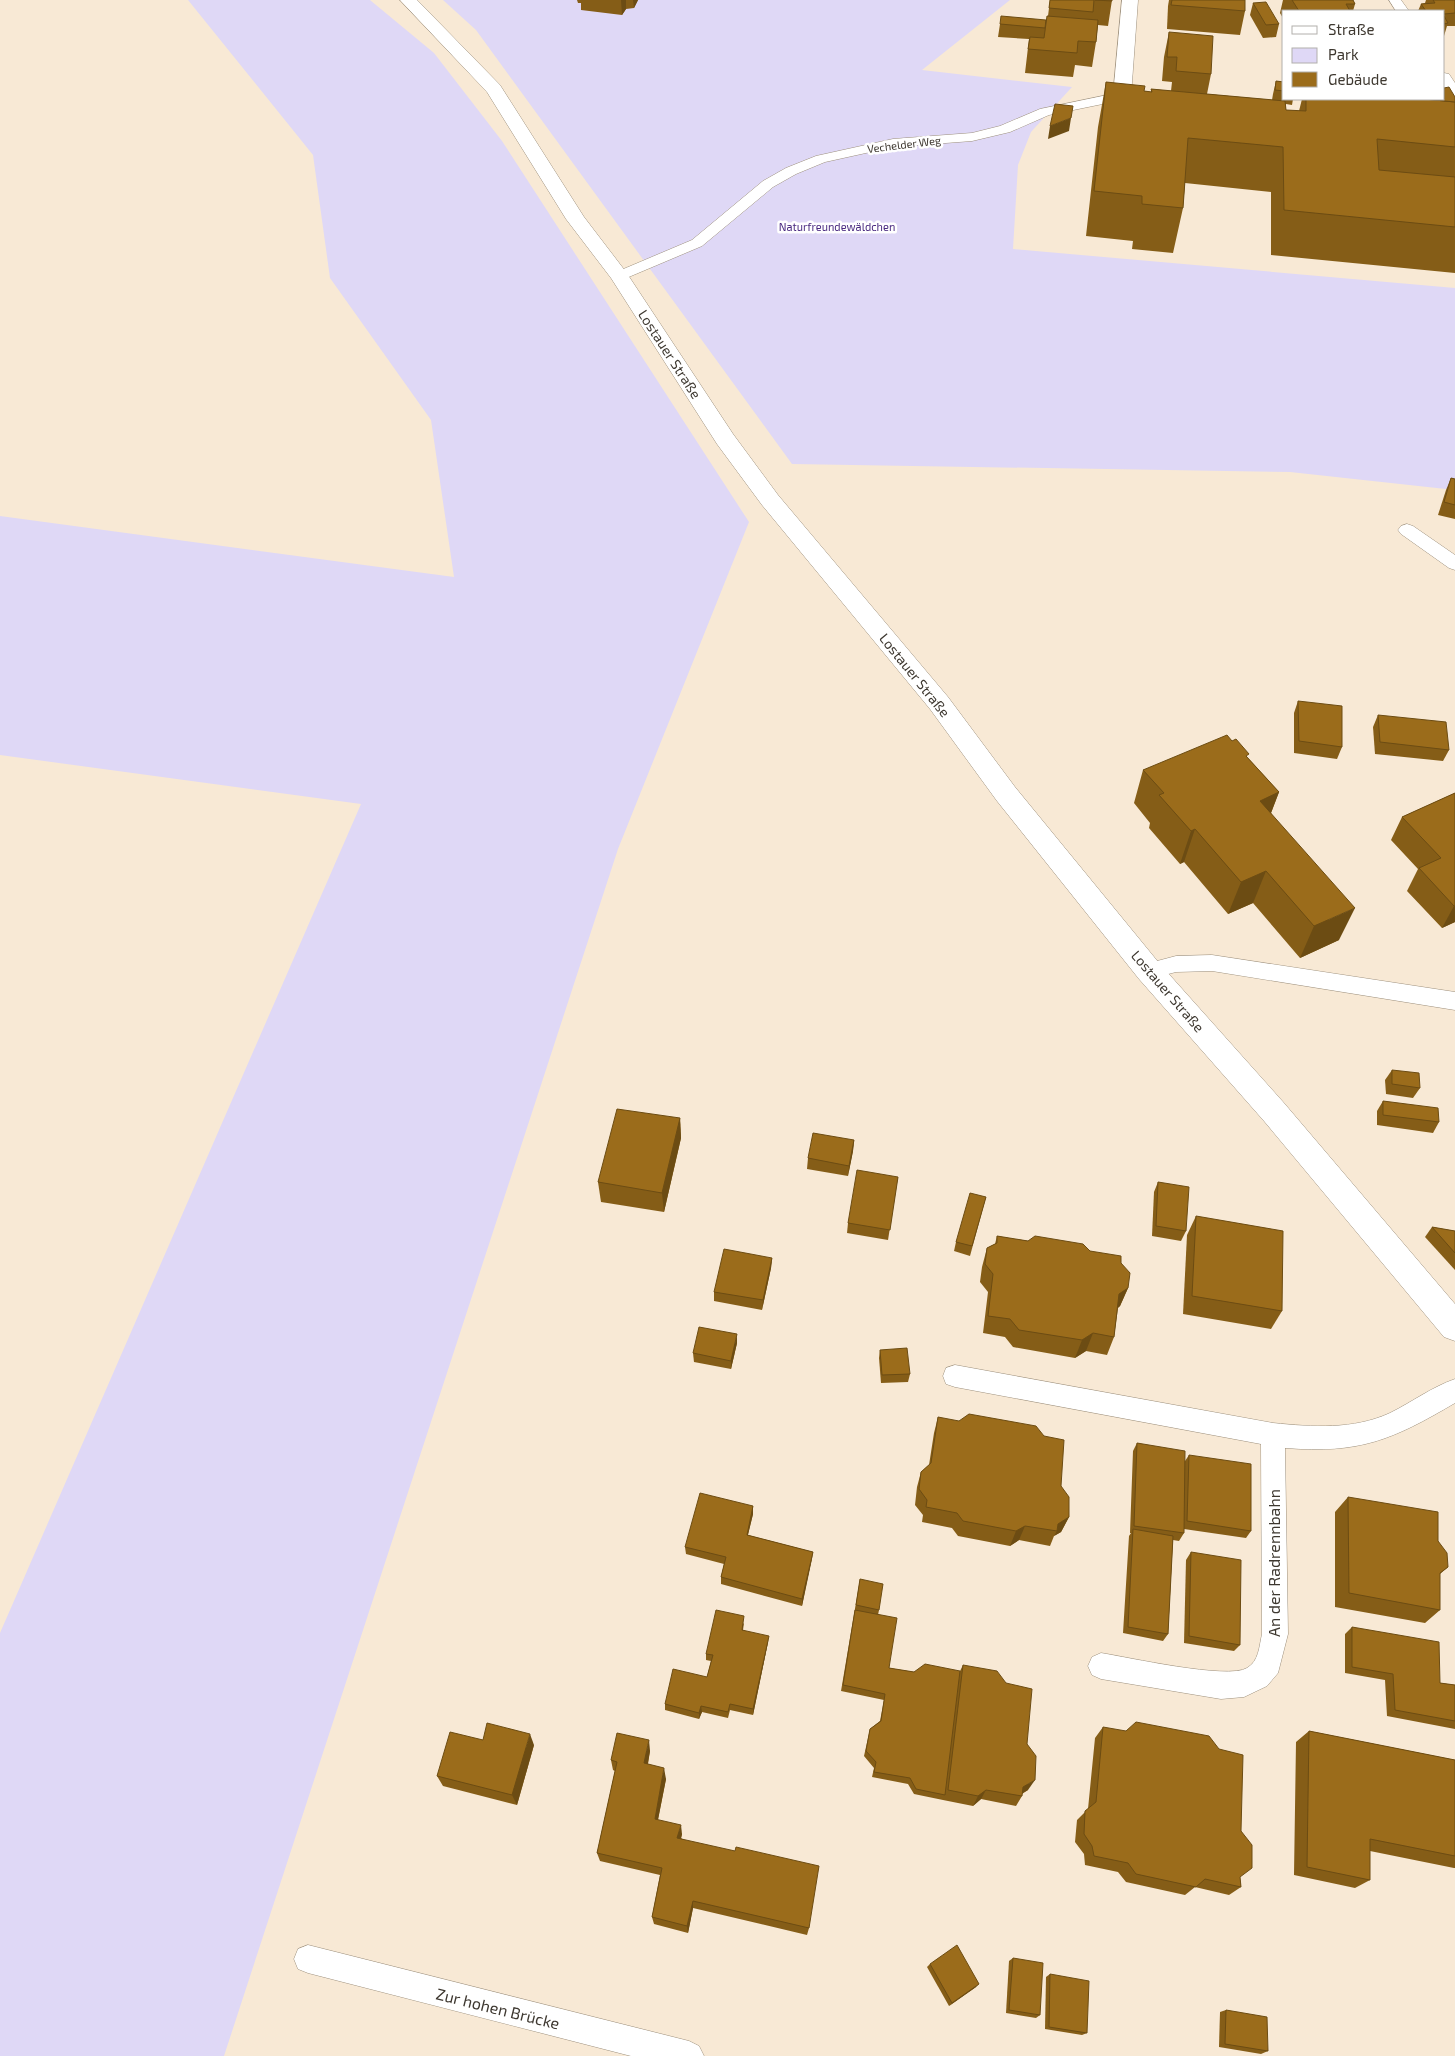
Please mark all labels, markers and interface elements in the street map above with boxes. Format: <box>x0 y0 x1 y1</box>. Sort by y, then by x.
legend <box>1282 10 1445 100</box>
text: Straße <box>1328 20 1374 38</box>
text: Park <box>1328 45 1359 63</box>
text: Gebäude <box>1328 70 1387 88</box>
street label: Vechelder Weg <box>866 133 942 155</box>
park label: Naturfreundewäldchen <box>779 220 895 233</box>
street label: Lostauer Straße <box>635 306 705 402</box>
street label: Lostauer Straße <box>876 630 954 720</box>
street label: Lostauer Straße <box>1128 947 1208 1035</box>
street label: An der Radrennbahn <box>1264 1489 1283 1637</box>
street label: Zur hohen Brücke <box>434 1983 562 2033</box>

